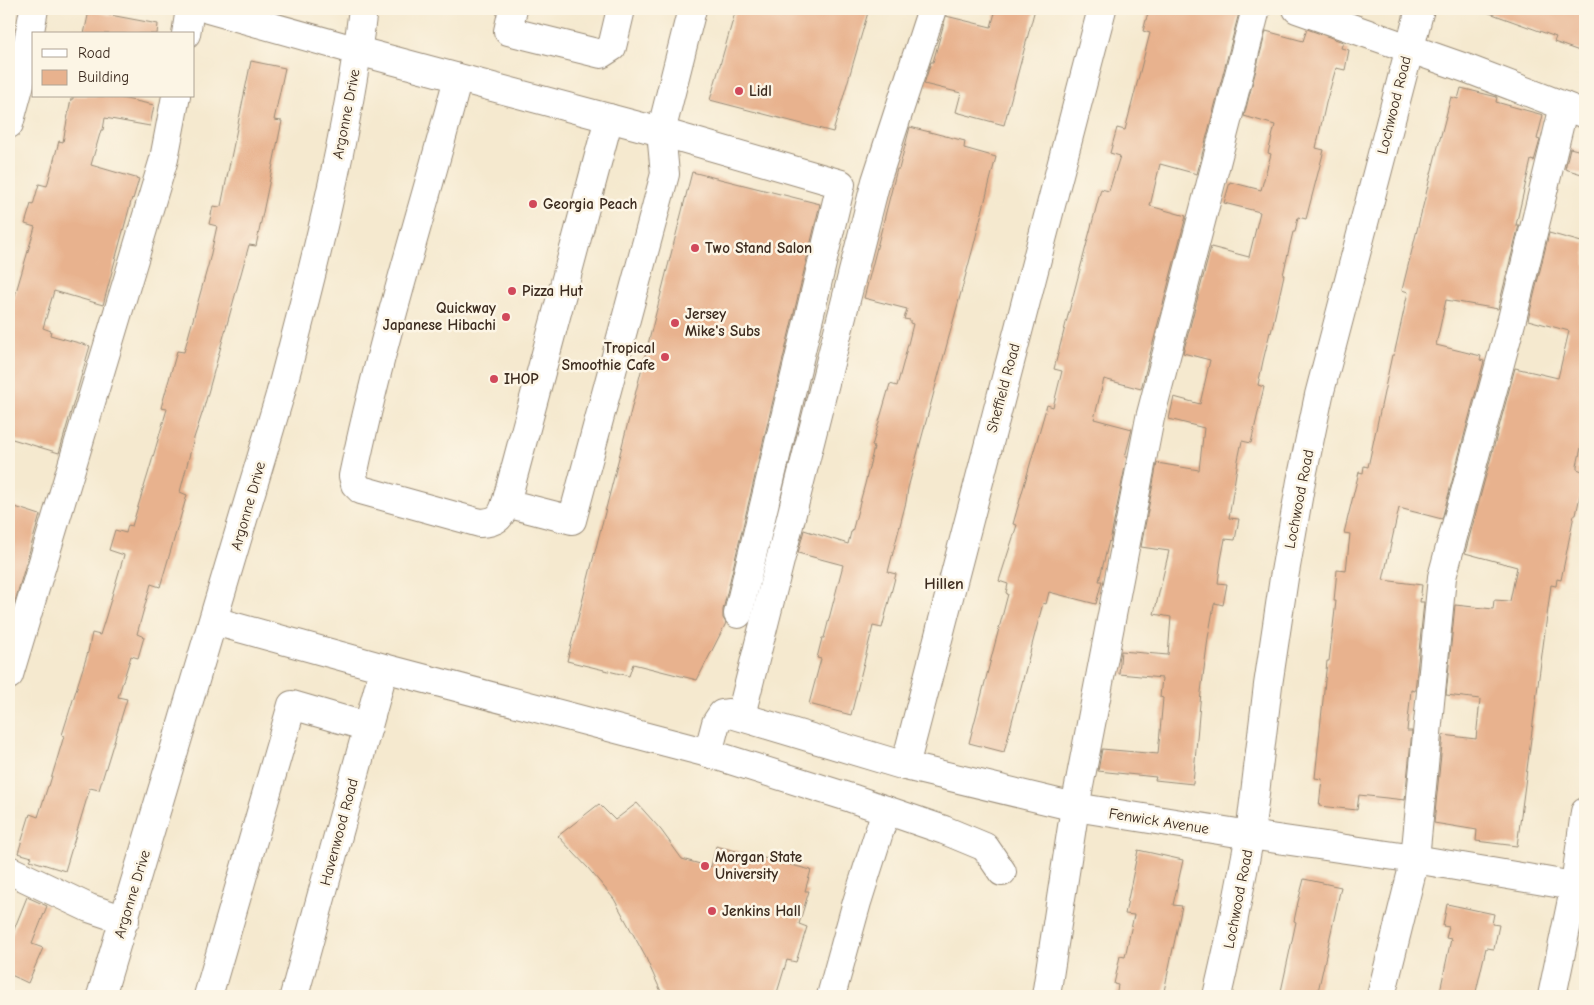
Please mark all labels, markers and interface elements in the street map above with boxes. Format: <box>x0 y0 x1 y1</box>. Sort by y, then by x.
legend <box>32 32 195 98</box>
text: Road <box>78 44 110 62</box>
street label: Lochwood Road <box>1373 54 1415 156</box>
street label: Argonne Drive <box>328 67 364 161</box>
text: Building <box>78 68 129 86</box>
place label: Lidl <box>749 82 772 100</box>
marker: Lidl <box>733 85 745 97</box>
place label: Georgia Peach <box>543 195 637 213</box>
marker: Georgia Peach <box>527 198 539 210</box>
place label: Two Stand Salon <box>705 239 812 257</box>
marker: Two Stand Salon <box>689 242 701 254</box>
place label: Pizza Hut <box>522 282 584 300</box>
marker: Pizza Hut <box>506 285 518 297</box>
place label: Quickway Japanese Hibachi <box>383 299 496 334</box>
place label: Jersey Mike's Subs <box>685 305 760 340</box>
marker: Quickway Japanese Hibachi <box>500 311 512 323</box>
marker: Jersey Mike's Subs <box>669 317 681 329</box>
place label: Tropical Smoothie Cafe <box>562 339 655 374</box>
street label: Sheffield Road <box>982 341 1024 435</box>
marker: Tropical Smoothie Cafe <box>659 351 671 363</box>
place label: IHOP <box>504 370 539 388</box>
marker: IHOP <box>488 373 500 385</box>
street label: Lochwood Road <box>1281 448 1317 550</box>
street label: Argonne Drive <box>227 459 269 552</box>
district label: Hillen <box>924 575 964 593</box>
street label: Havenwood Road <box>316 776 362 888</box>
street label: Fenwick Avenue <box>1108 804 1211 838</box>
street label: Argonne Drive <box>110 847 154 940</box>
place label: Morgan State University <box>715 848 802 883</box>
street label: Lochwood Road <box>1220 848 1256 950</box>
marker: Morgan State University <box>699 860 711 872</box>
place label: Jenkins Hall <box>722 902 801 920</box>
marker: Jenkins Hall <box>706 905 718 917</box>

